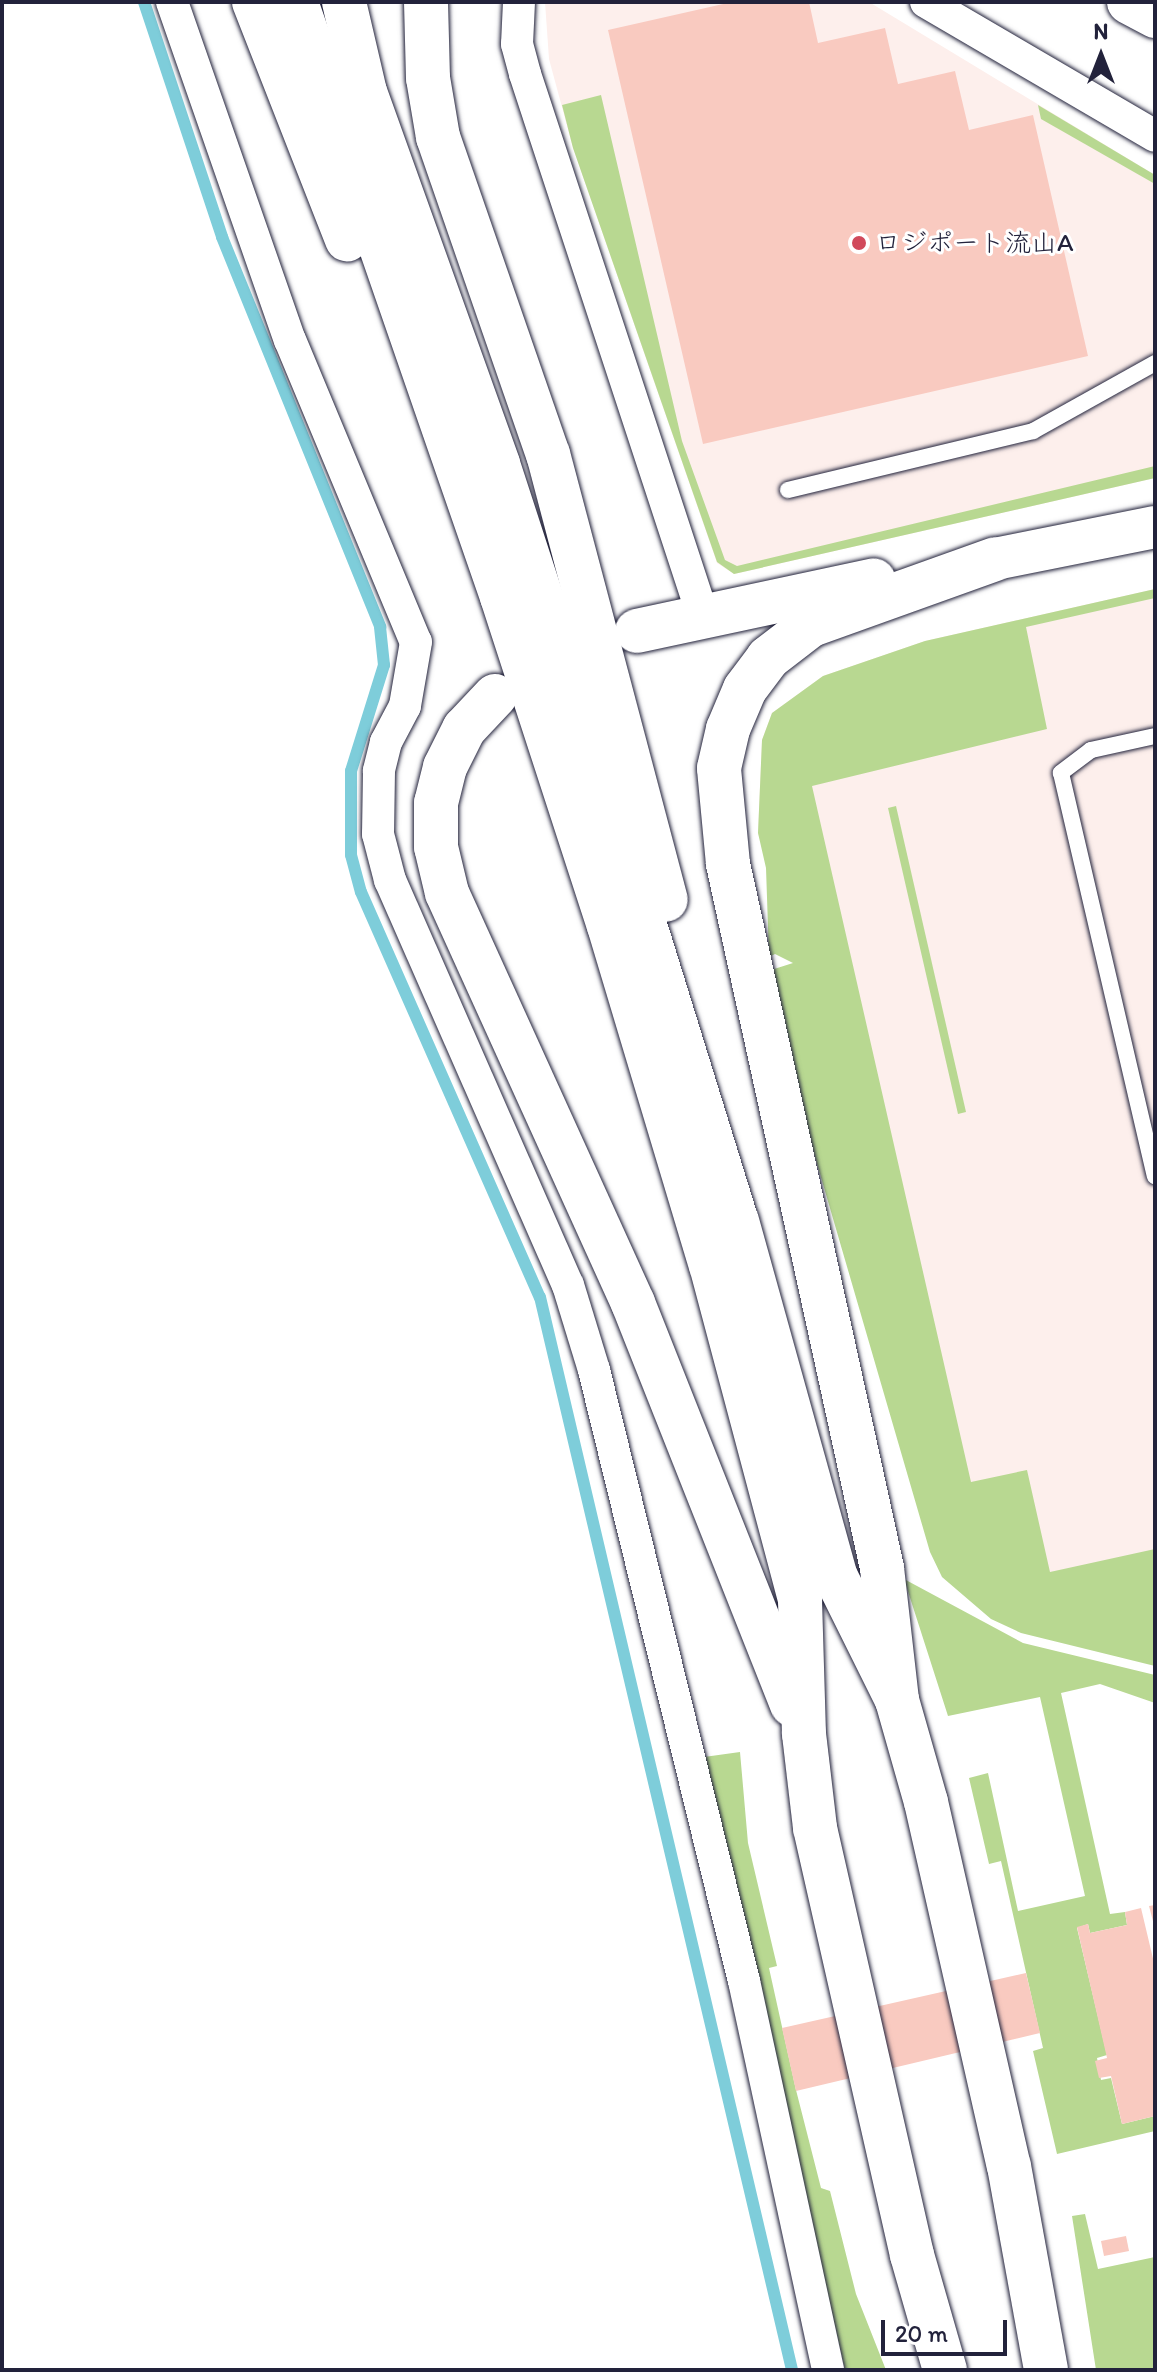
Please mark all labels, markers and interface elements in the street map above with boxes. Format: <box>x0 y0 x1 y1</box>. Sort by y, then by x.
north arrow <box>1061 16 1141 96</box>
text: N <box>1094 18 1108 45</box>
place label: ロジポート流山A <box>875 227 1074 259</box>
marker: ロジポート流山A <box>850 234 868 252</box>
scale bar <box>885 2304 1011 2354</box>
text: 20 m <box>895 2319 948 2348</box>

